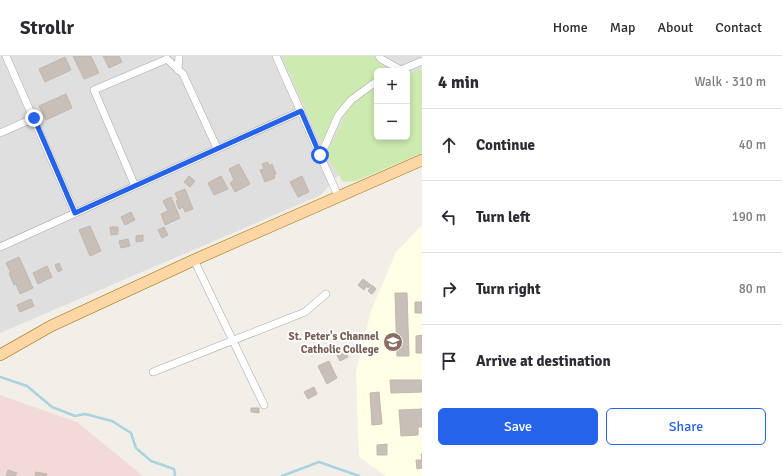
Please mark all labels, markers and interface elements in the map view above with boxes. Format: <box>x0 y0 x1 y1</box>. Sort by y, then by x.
text: Strollr <box>20 16 74 40</box>
text: Home <box>553 19 588 36</box>
text: Map <box>610 19 635 36</box>
text: About <box>657 19 693 36</box>
text: Contact <box>715 19 762 36</box>
map controls <box>374 68 410 140</box>
button: + <box>374 68 410 104</box>
text: 4 min <box>438 72 479 93</box>
text: Walk · 310 m <box>695 74 766 90</box>
button: − <box>374 104 410 140</box>
route end <box>25 109 43 127</box>
icon: ahead <box>438 134 460 156</box>
text: Continue <box>476 136 535 154</box>
text: 40 m <box>739 137 766 153</box>
route start <box>311 146 329 164</box>
icon: left <box>438 206 460 228</box>
text: Turn left <box>476 208 530 226</box>
text: 190 m <box>732 209 766 225</box>
icon: right <box>438 278 460 300</box>
text: Turn right <box>476 280 541 298</box>
text: 80 m <box>739 281 766 297</box>
place label: St. Peter's Channel Catholic College <box>289 330 380 356</box>
school or university icon: St. Peter's Channel Catholic College <box>382 331 404 353</box>
icon: arrive <box>438 350 460 372</box>
text: Arrive at destination <box>476 352 611 370</box>
button: Save <box>438 408 598 445</box>
button: Share <box>606 408 766 445</box>

